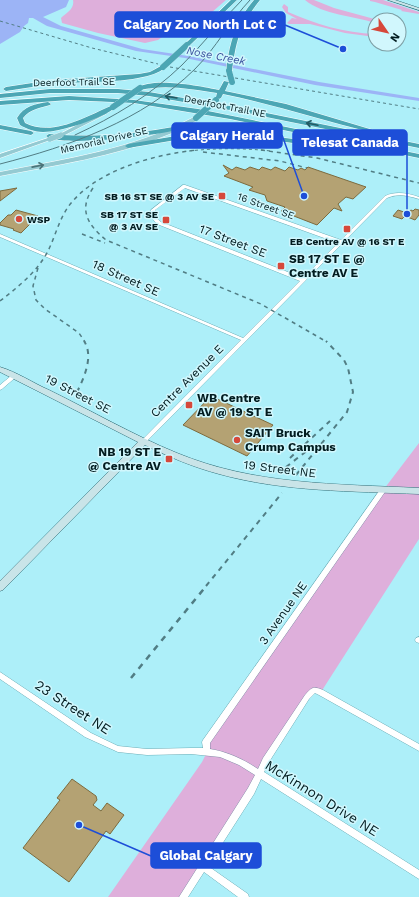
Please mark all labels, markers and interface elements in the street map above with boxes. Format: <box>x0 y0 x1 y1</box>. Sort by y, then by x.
callout: Calgary Zoo North Lot C <box>115 12 285 37</box>
north arrow <box>367 12 407 52</box>
text: Calgary Zoo North Lot C <box>123 17 277 32</box>
text: N <box>387 30 403 44</box>
water label: Nose Creek <box>185 44 248 68</box>
street label: Deerfoot Trail SE <box>33 76 115 88</box>
one-way arrow <box>165 93 178 101</box>
street label: Deerfoot Trail NE <box>183 93 267 119</box>
one-way arrow <box>306 119 319 127</box>
callout: Calgary Herald <box>172 123 282 148</box>
street label: Memorial Drive SE <box>59 125 149 155</box>
text: Calgary Herald <box>180 128 274 143</box>
callout: Telesat Canada <box>293 130 407 155</box>
text: Telesat Canada <box>301 135 399 150</box>
one-way arrow <box>31 161 44 169</box>
place label: SB 16 ST SE @ 3 AV SE <box>104 191 214 202</box>
marker: SB 16 ST SE @ 3 AV SE <box>217 191 227 201</box>
street label: 16 Street SE <box>236 191 296 221</box>
place label: SB 17 ST SE @ 3 AV SE <box>101 209 158 232</box>
marker: WSP <box>14 214 24 224</box>
place label: WSP <box>27 214 50 225</box>
marker: SB 17 ST SE @ 3 AV SE <box>161 215 171 225</box>
street label: 17 Street SE <box>197 222 269 260</box>
marker: EB Centre AV @ 16 ST E <box>342 224 352 234</box>
place label: EB Centre AV @ 16 ST E <box>290 236 404 247</box>
place label: SB 17 ST E @ Centre AV E <box>289 252 365 280</box>
street label: 18 Street SE <box>90 257 162 299</box>
marker: SB 17 ST E @ Centre AV E <box>276 261 286 271</box>
street label: Centre Avenue E <box>148 342 226 420</box>
street label: 19 Street SE <box>43 371 113 417</box>
place label: WB Centre AV @ 19 ST E <box>197 391 273 419</box>
marker: WB Centre AV @ 19 ST E <box>184 400 194 410</box>
place label: SAIT Bruck Crump Campus <box>245 426 336 454</box>
marker: SAIT Bruck Crump Campus <box>232 435 242 445</box>
place label: NB 19 ST E @ Centre AV <box>88 445 162 473</box>
marker: NB 19 ST E @ Centre AV <box>164 454 174 464</box>
street label: 19 Street NE <box>243 458 317 480</box>
street label: 3 Avenue NE <box>256 579 310 647</box>
street label: 23 Street NE <box>32 677 114 737</box>
street label: McKinnon Drive NE <box>262 757 382 839</box>
callout: Global Calgary <box>151 843 261 868</box>
text: Global Calgary <box>159 848 253 863</box>

